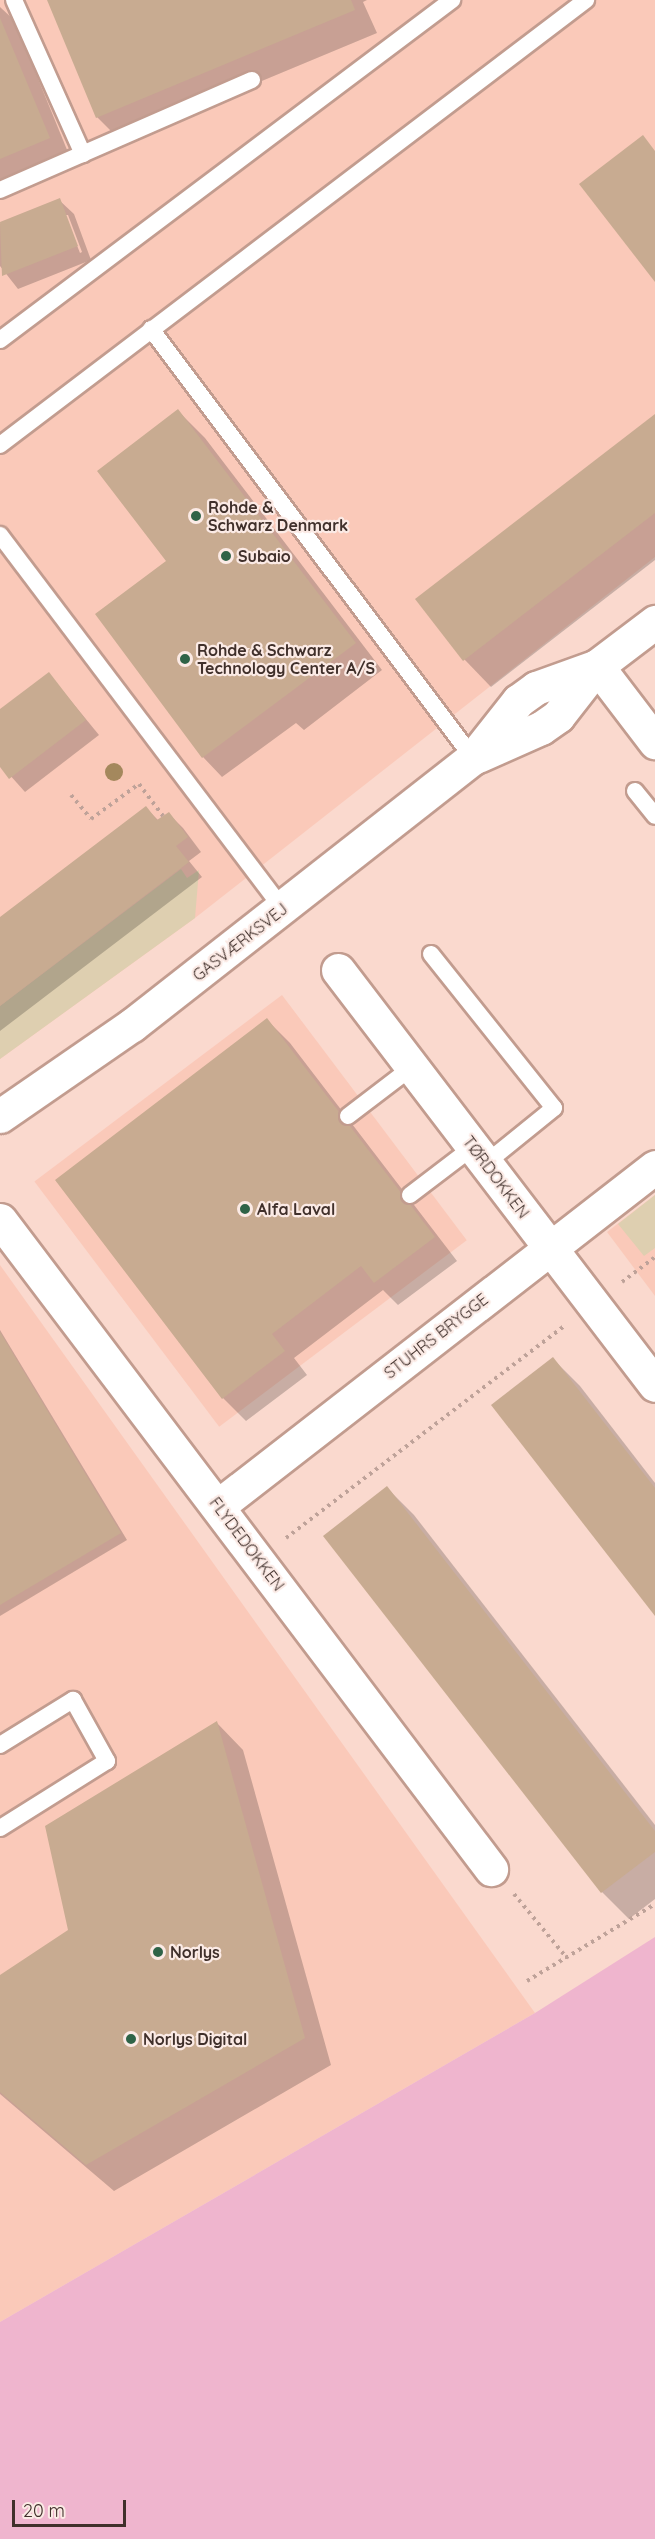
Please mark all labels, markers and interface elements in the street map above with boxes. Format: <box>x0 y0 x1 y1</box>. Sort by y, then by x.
place label: Rohde & Schwarz Denmark <box>208 497 348 535</box>
marker: Rohde & Schwarz Denmark <box>189 509 203 523</box>
place label: Subaio <box>238 546 291 566</box>
marker: Subaio <box>219 549 233 563</box>
place label: Rohde & Schwarz Technology Center A/S <box>197 640 375 678</box>
marker: Rohde & Schwarz Technology Center A/S <box>178 652 192 666</box>
street label: GASVÆRKSVEJ <box>189 899 291 985</box>
street label: TØRDOKKEN <box>459 1132 533 1222</box>
place label: Alfa Laval <box>257 1199 335 1219</box>
marker: Alfa Laval <box>238 1202 252 1216</box>
street label: STUHRS BRYGGE <box>380 1290 492 1382</box>
street label: FLYDEDOKKEN <box>206 1493 288 1595</box>
place label: Norlys <box>170 1942 220 1962</box>
marker: Norlys <box>151 1945 165 1959</box>
place label: Norlys Digital <box>143 2029 247 2049</box>
marker: Norlys Digital <box>124 2032 138 2046</box>
scale bar <box>15 2488 129 2526</box>
text: 20 m <box>23 2499 65 2522</box>

